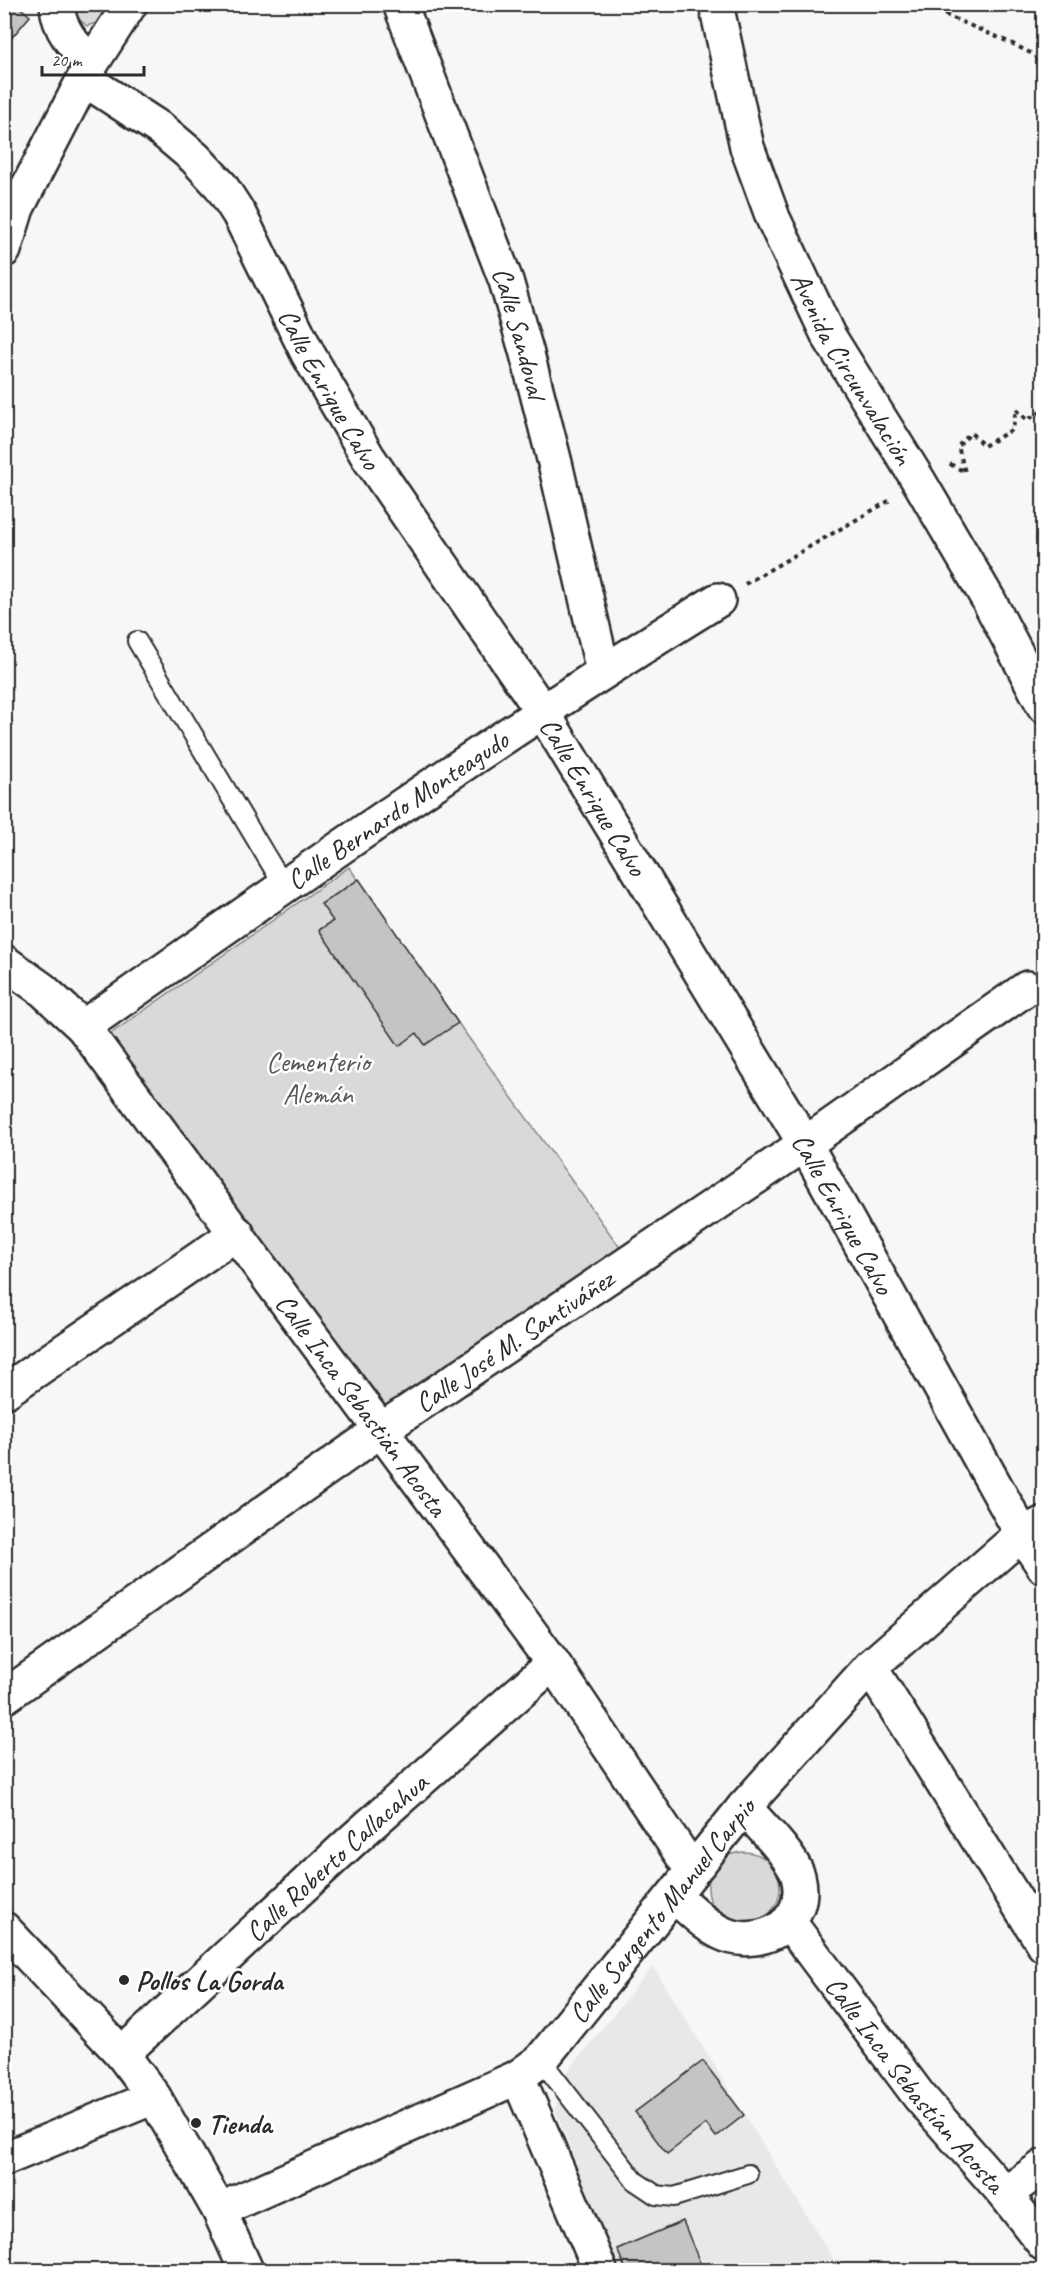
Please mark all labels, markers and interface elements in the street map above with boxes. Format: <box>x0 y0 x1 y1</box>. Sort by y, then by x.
scale bar <box>42 39 144 77</box>
text: 20 m <box>51 49 84 71</box>
street label: Calle Sandoval <box>484 262 556 407</box>
street label: Avenida Circunvalación <box>783 267 922 472</box>
street label: Calle Enrique Calvo <box>270 303 390 478</box>
street label: Calle Enrique Calvo <box>532 711 656 884</box>
street label: Calle Bernardo Monteagudo <box>280 721 517 898</box>
park label: Cementerio Alemán <box>266 1044 373 1111</box>
street label: Calle Enrique Calvo <box>784 1126 903 1302</box>
street label: Calle José M. Santiváñez <box>408 1260 623 1420</box>
street label: Calle Inca Sebastián Acosta <box>268 1287 456 1524</box>
street label: Calle Roberto Callacahua <box>238 1764 436 1949</box>
street label: Calle Sargento Manuel Carpio <box>561 1788 764 2030</box>
place label: Pollos La Gorda <box>136 1963 285 1998</box>
street label: Calle Inca Sebastían Acosta <box>818 1969 1015 2202</box>
marker: Pollos La Gorda <box>117 1973 131 1987</box>
place label: Tienda <box>208 2106 274 2141</box>
marker: Tienda <box>189 2116 203 2130</box>

